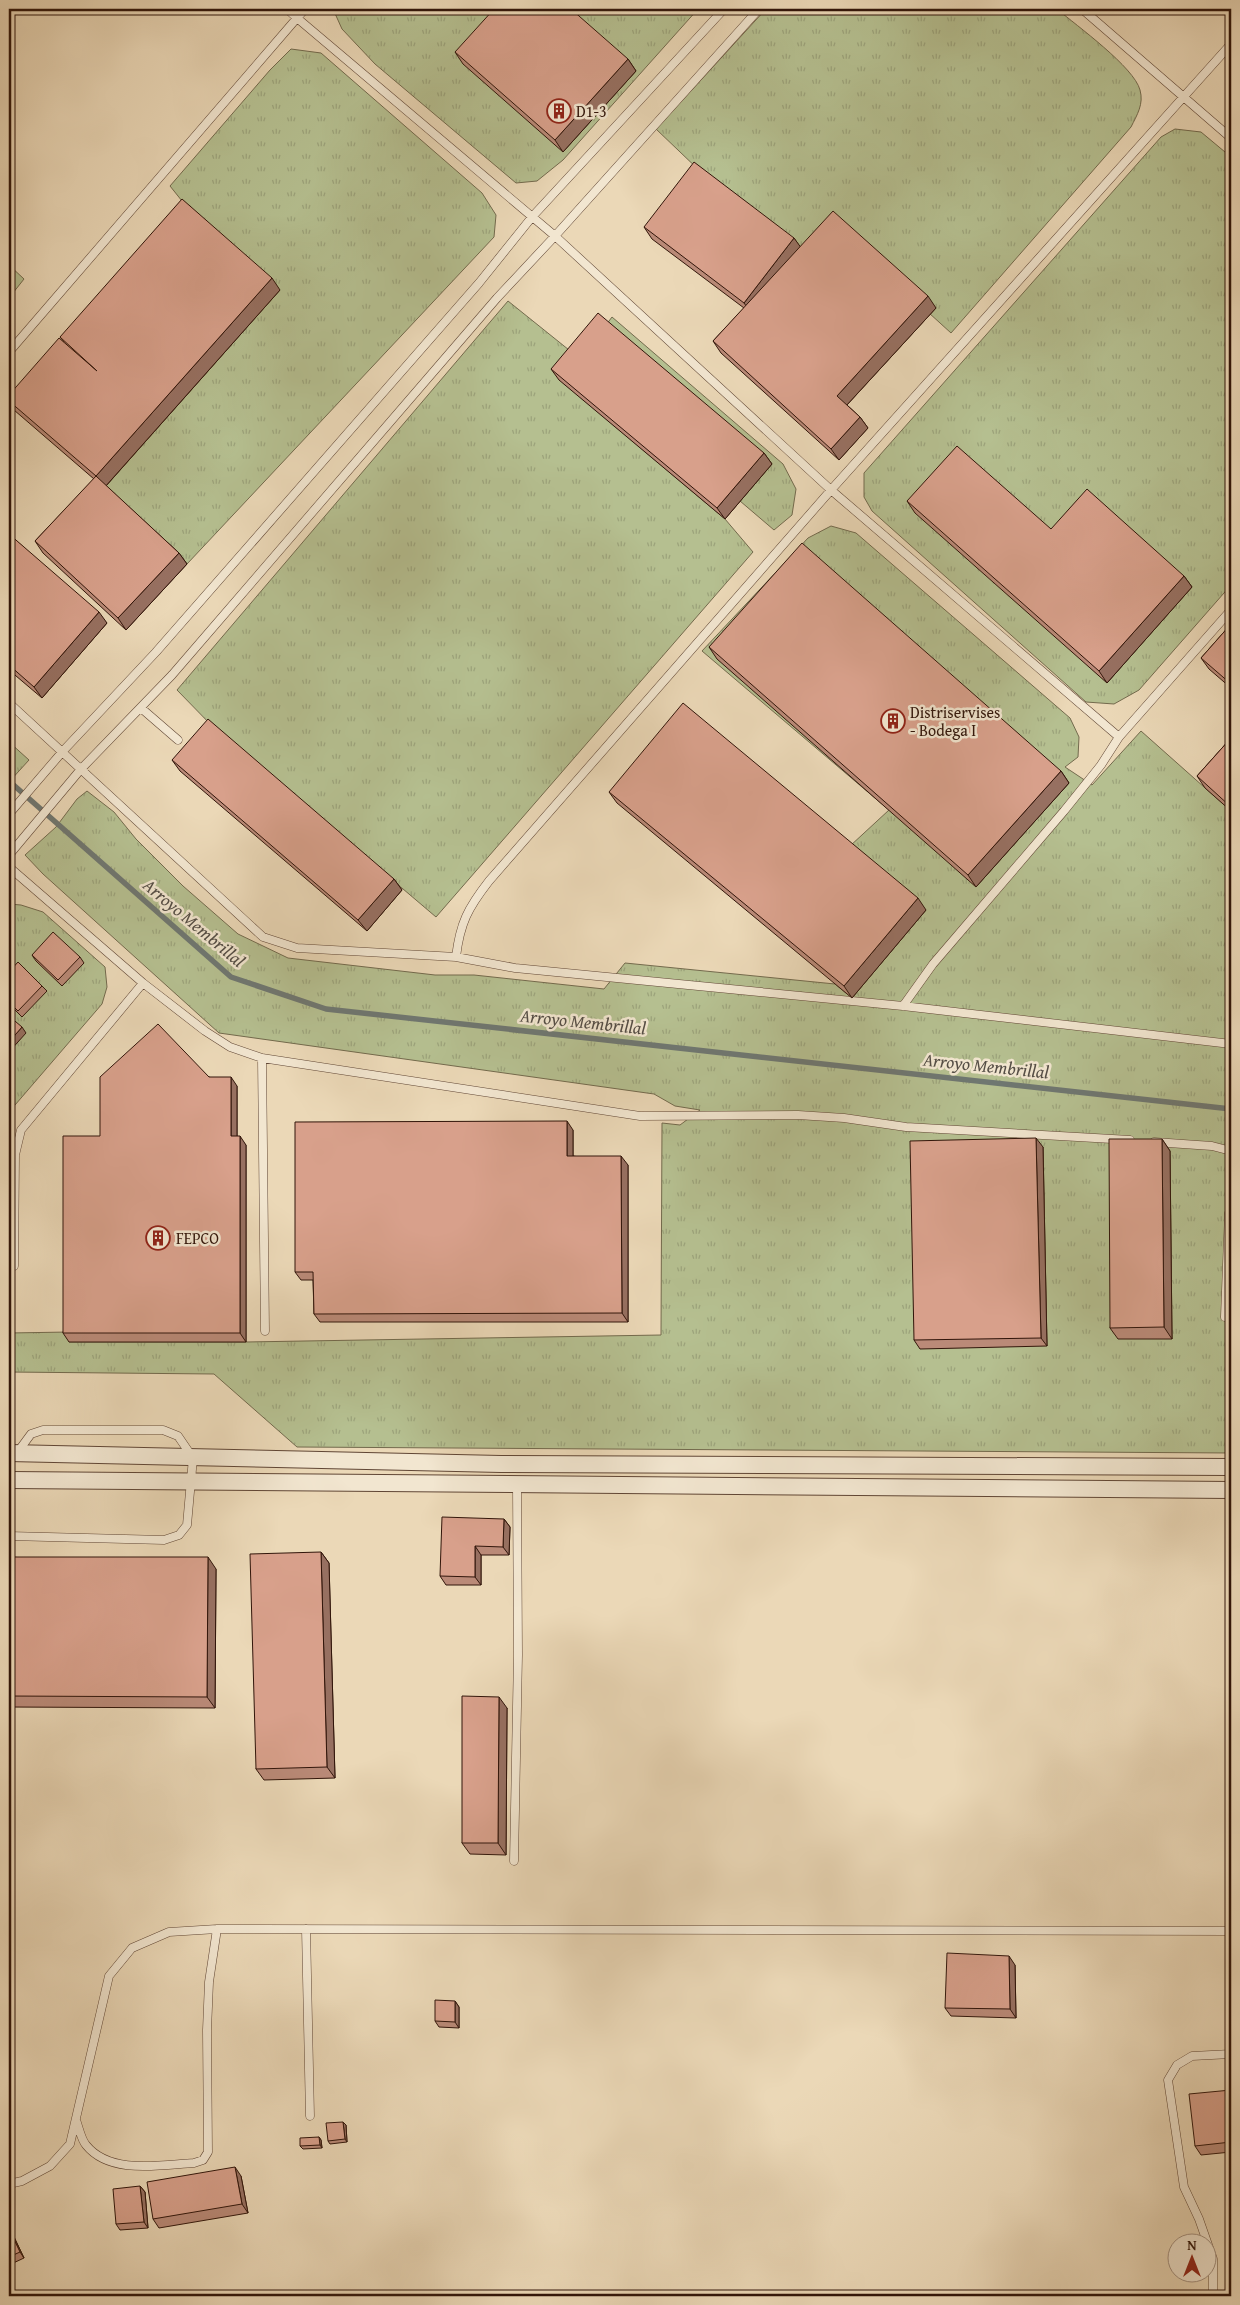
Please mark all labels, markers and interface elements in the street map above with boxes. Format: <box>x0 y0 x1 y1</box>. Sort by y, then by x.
building icon: D1-3 <box>546 98 572 124</box>
place label: D1-3 <box>576 99 607 123</box>
place label: Distriservises - Bodega I <box>910 700 1000 742</box>
building icon: Distriservises - Bodega I <box>880 708 906 734</box>
water label: Arroyo Membrillal <box>137 871 252 974</box>
water label: Arroyo Membrillal <box>518 1001 648 1042</box>
water label: Arroyo Membrillal <box>921 1045 1051 1086</box>
building icon: FEPCO <box>145 1225 171 1251</box>
place label: FEPCO <box>176 1226 219 1250</box>
north arrow <box>1168 2232 1218 2282</box>
text: N <box>1187 2235 1197 2255</box>

